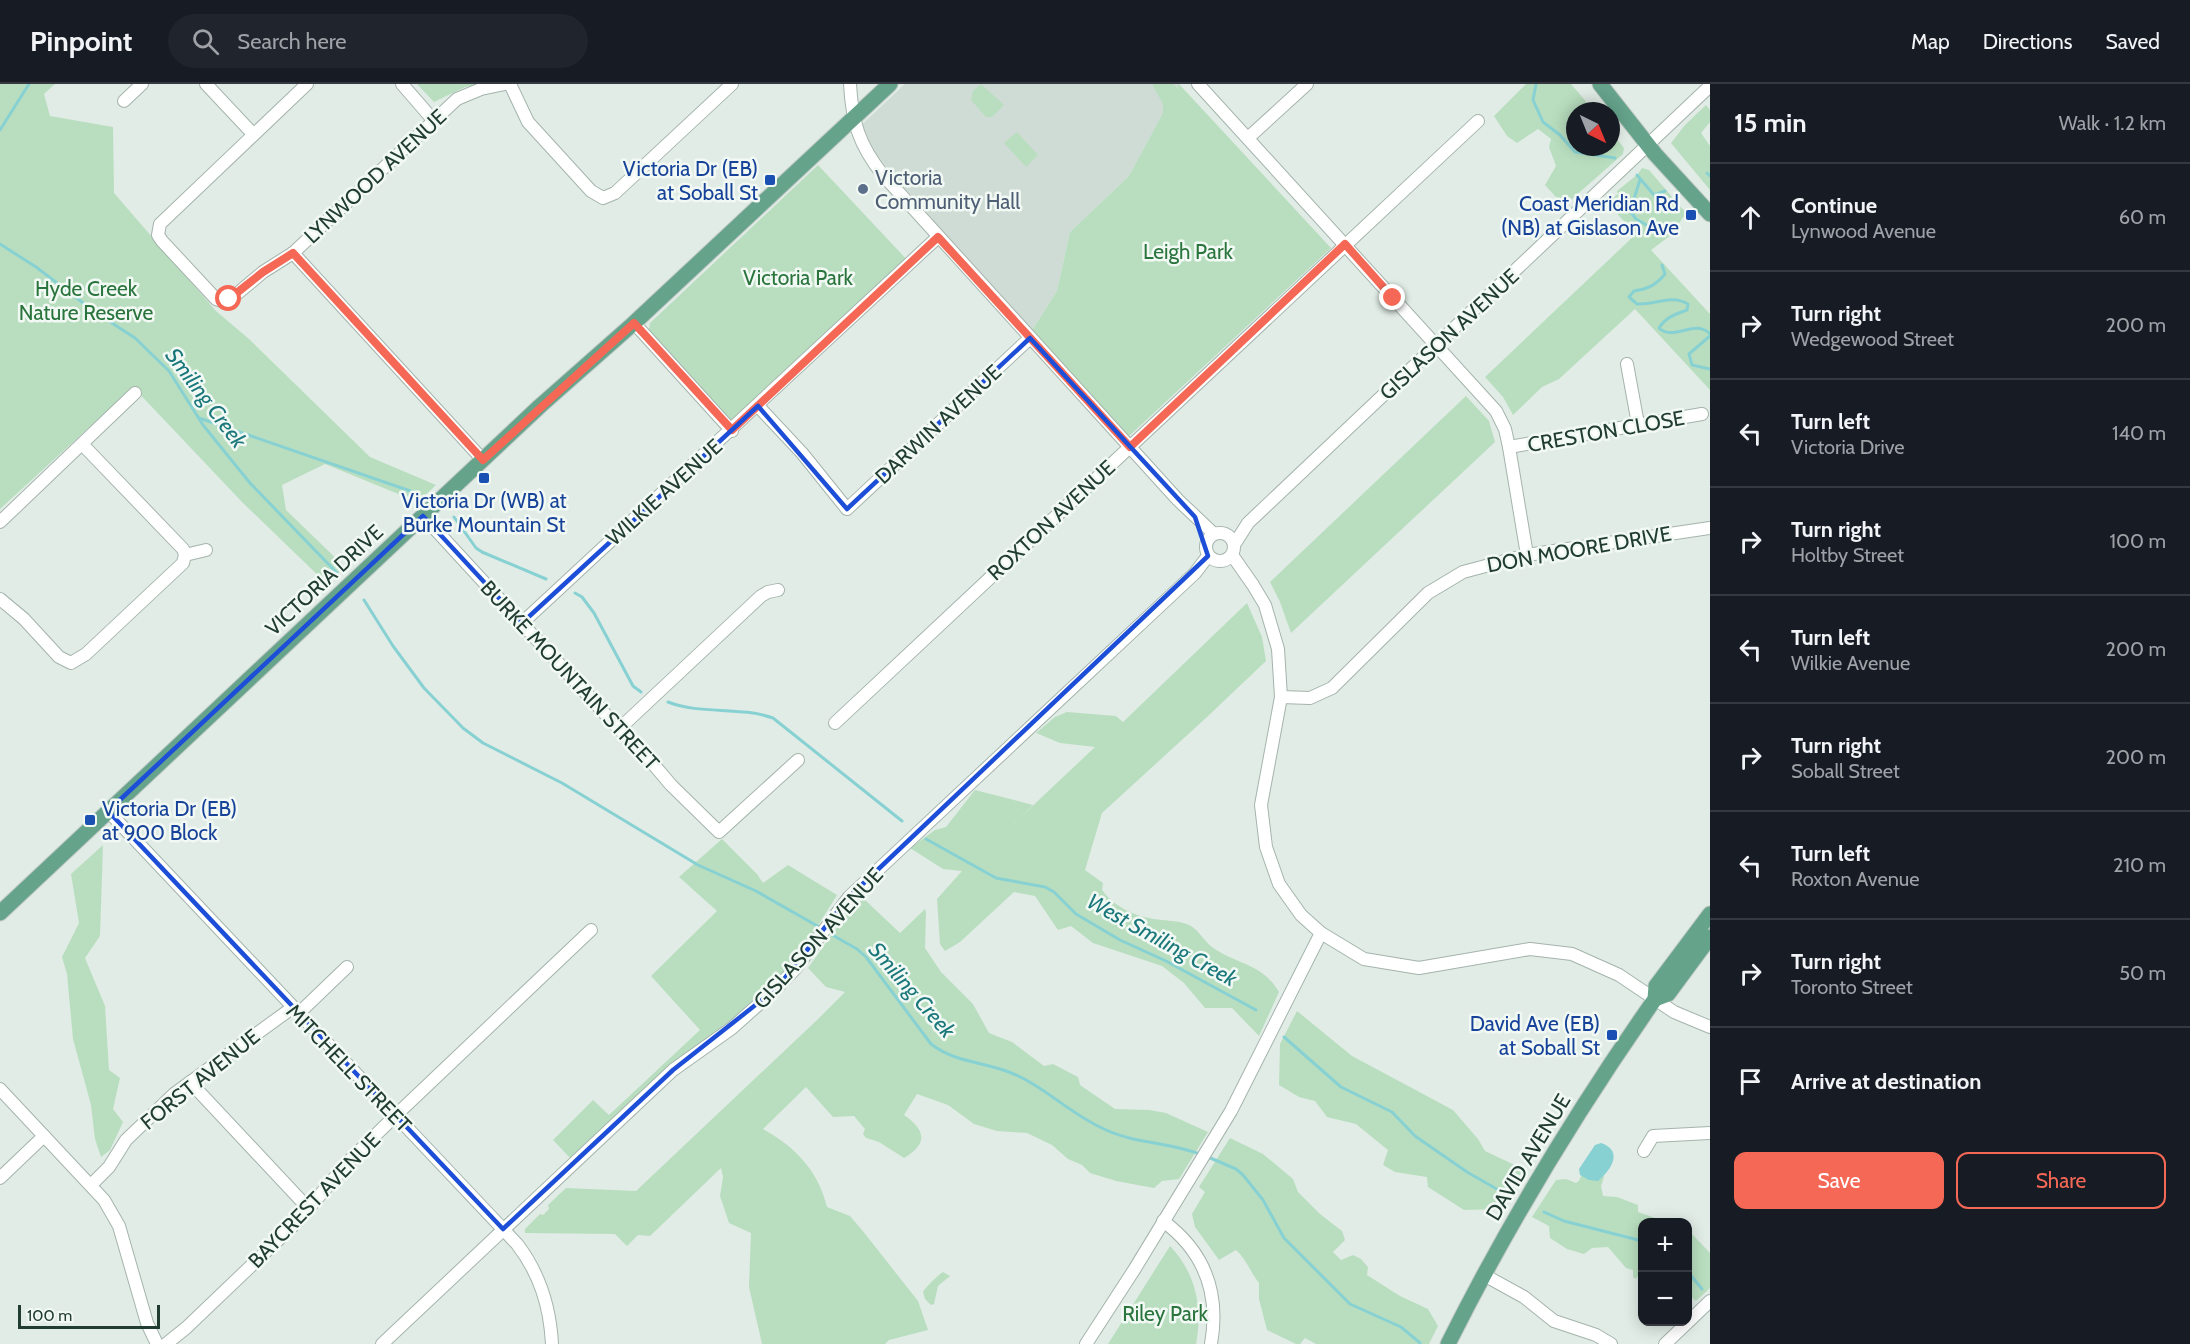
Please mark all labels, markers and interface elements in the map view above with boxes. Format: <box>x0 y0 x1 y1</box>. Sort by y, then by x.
search box <box>168 14 588 68</box>
text: Pinpoint <box>30 24 132 58</box>
icon: search <box>189 25 222 58</box>
text: Search here <box>237 28 347 55</box>
text: Map <box>1911 29 1950 54</box>
text: Directions <box>1983 29 2072 54</box>
text: Saved <box>2105 29 2160 54</box>
north arrow <box>1566 102 1620 156</box>
street label: LYNWOOD AVENUE <box>299 104 451 248</box>
text: 15 min <box>1734 107 1807 139</box>
text: Walk · 1.2 km <box>2059 111 2166 135</box>
place label: Victoria Dr (EB) at Soball St <box>623 156 758 205</box>
place label: Victoria Community Hall <box>875 165 1020 214</box>
marker: Victoria Dr (EB) at Soball St <box>763 173 777 187</box>
marker: Victoria Community Hall <box>856 182 870 196</box>
place label: Coast Meridian Rd (NB) at Gislason Ave <box>1501 191 1679 240</box>
text: Continue <box>1791 192 1877 219</box>
icon: ahead <box>1734 201 1767 234</box>
text: 60 m <box>2119 205 2166 229</box>
marker: Coast Meridian Rd (NB) at Gislason Ave <box>1684 208 1698 222</box>
text: Lynwood Avenue <box>1791 219 1936 243</box>
park label: Leigh Park <box>1143 239 1234 264</box>
street label: GISLASON AVENUE <box>1374 263 1524 405</box>
park label: Victoria Park <box>743 265 854 290</box>
park label: Hyde Creek Nature Reserve <box>19 276 153 325</box>
route end <box>1379 284 1405 310</box>
route start <box>215 285 241 311</box>
text: Turn right <box>1791 300 1881 327</box>
icon: right <box>1734 309 1767 342</box>
text: 200 m <box>2106 313 2166 337</box>
text: Wedgewood Street <box>1791 327 1954 351</box>
water label: Smiling Creek <box>160 343 253 454</box>
street label: DARWIN AVENUE <box>870 359 1006 489</box>
street label: CRESTON CLOSE <box>1526 405 1686 457</box>
text: Turn left <box>1791 408 1870 435</box>
icon: left <box>1734 417 1767 450</box>
text: 140 m <box>2112 421 2166 445</box>
street label: WILKIE AVENUE <box>601 433 727 551</box>
text: Victoria Drive <box>1791 435 1905 459</box>
street label: ROXTON AVENUE <box>982 455 1120 585</box>
marker: Victoria Dr (WB) at Burke Mountain St <box>477 471 491 485</box>
place label: Victoria Dr (WB) at Burke Mountain St <box>401 488 567 537</box>
text: Turn right <box>1791 516 1881 543</box>
street label: VICTORIA DRIVE <box>260 519 388 641</box>
street label: DON MOORE DRIVE <box>1485 520 1673 578</box>
icon: right <box>1734 525 1767 558</box>
text: 100 m <box>2110 529 2166 553</box>
text: Holtby Street <box>1791 543 1904 567</box>
street label: BURKE MOUNTAIN STREET <box>476 575 664 775</box>
text: Turn left <box>1791 624 1870 651</box>
icon: left <box>1734 633 1767 666</box>
text: 200 m <box>2106 637 2166 661</box>
text: Wilkie Avenue <box>1791 651 1910 675</box>
text: Turn right <box>1791 732 1881 759</box>
icon: right <box>1734 741 1767 774</box>
text: 200 m <box>2106 745 2166 769</box>
text: Soball Street <box>1791 759 1900 783</box>
place label: Victoria Dr (EB) at 900 Block <box>102 796 237 845</box>
marker: Victoria Dr (EB) at 900 Block <box>83 813 97 827</box>
text: Turn left <box>1791 840 1870 867</box>
icon: left <box>1734 849 1767 882</box>
text: 210 m <box>2113 853 2166 877</box>
street label: GISLASON AVENUE <box>748 862 888 1014</box>
text: Roxton Avenue <box>1791 867 1920 891</box>
water label: West Smiling Creek <box>1082 888 1242 993</box>
water label: Smiling Creek <box>863 936 961 1044</box>
text: Turn right <box>1791 948 1881 975</box>
icon: right <box>1734 957 1767 990</box>
text: 50 m <box>2119 961 2166 985</box>
text: Toronto Street <box>1791 975 1913 999</box>
street label: MITCHELL STREET <box>281 999 417 1137</box>
place label: David Ave (EB) at Soball St <box>1470 1011 1600 1060</box>
street label: FORST AVENUE <box>135 1023 265 1135</box>
marker: David Ave (EB) at Soball St <box>1605 1028 1619 1042</box>
icon: arrive <box>1734 1065 1767 1098</box>
text: Arrive at destination <box>1791 1068 1981 1095</box>
street label: DAVID AVENUE <box>1480 1089 1576 1225</box>
street label: BAYCREST AVENUE <box>243 1127 385 1273</box>
button: Save <box>1734 1152 1944 1209</box>
button: Share <box>1956 1152 2166 1209</box>
map controls <box>1638 1218 1692 1326</box>
button: + <box>1638 1218 1692 1272</box>
button: − <box>1638 1272 1692 1326</box>
park label: Riley Park <box>1122 1301 1208 1326</box>
scale bar <box>18 1302 160 1330</box>
text: 100 m <box>27 1306 72 1325</box>

